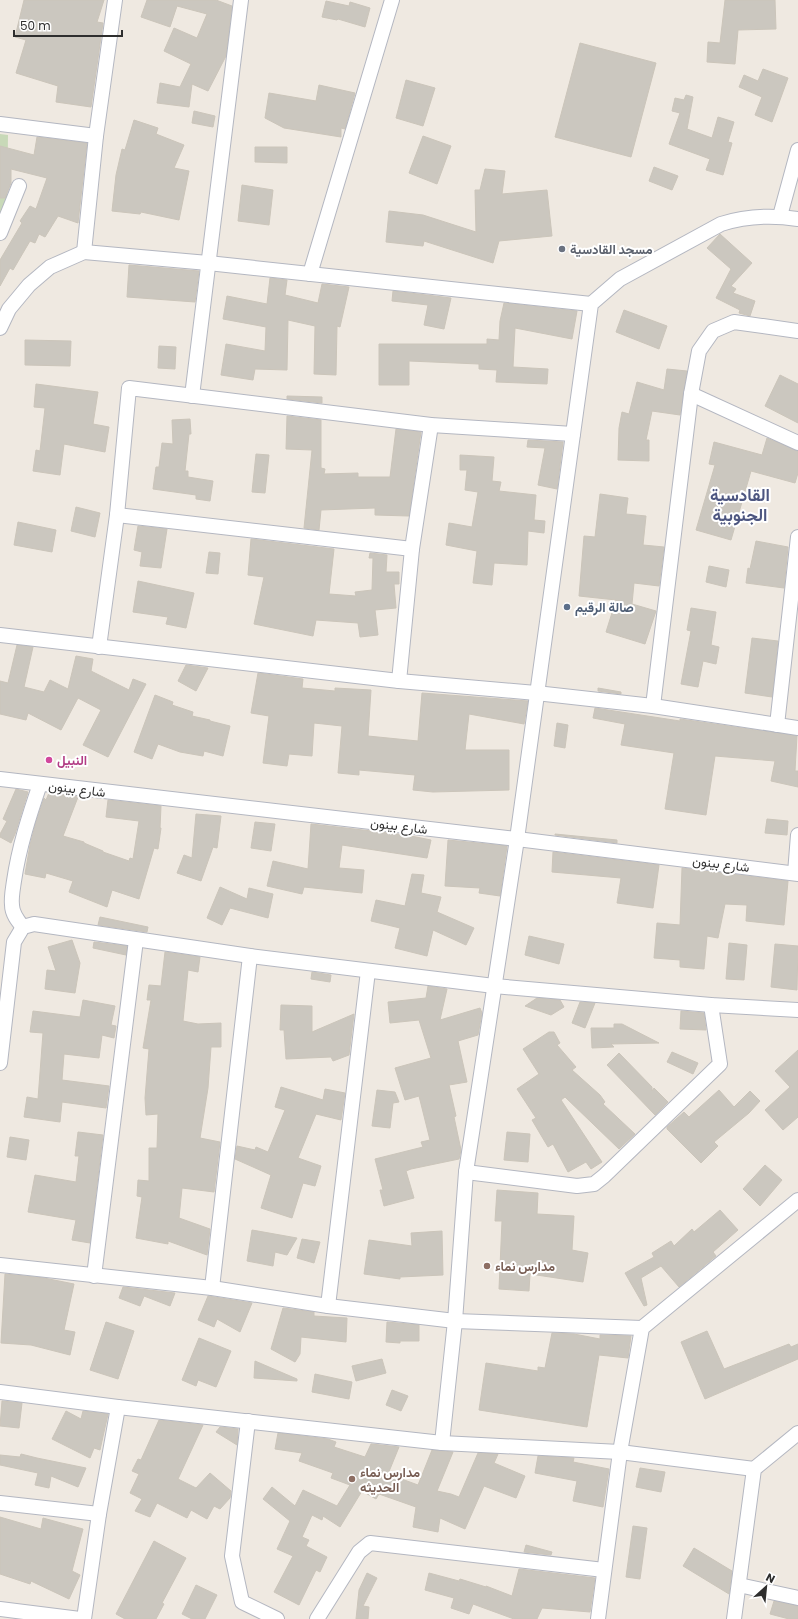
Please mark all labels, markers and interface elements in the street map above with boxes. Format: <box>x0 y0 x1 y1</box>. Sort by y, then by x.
scale bar <box>14 12 122 38</box>
text: 50 m <box>20 17 51 34</box>
place label: مسجد القادسية <box>570 240 653 259</box>
marker: مسجد القادسية <box>557 244 567 254</box>
district label: القادسية الجنوبية <box>710 483 770 527</box>
place label: صالة الرقيم <box>575 598 634 617</box>
marker: صالة الرقيم <box>562 602 572 612</box>
place label: النبيل <box>57 751 87 770</box>
marker: النبيل <box>44 755 54 765</box>
street label: شارع بينون <box>47 776 107 802</box>
street label: شارع بينون <box>369 813 429 839</box>
street label: شارع بينون <box>691 851 751 877</box>
place label: مدارس نماء <box>495 1257 555 1276</box>
marker: مدارس نماء <box>482 1261 492 1271</box>
place label: مدارس نماء الحديثه <box>360 1463 420 1497</box>
marker: مدارس نماء الحديثه <box>347 1474 357 1484</box>
north arrow <box>746 1567 786 1607</box>
text: N <box>763 1569 778 1587</box>

